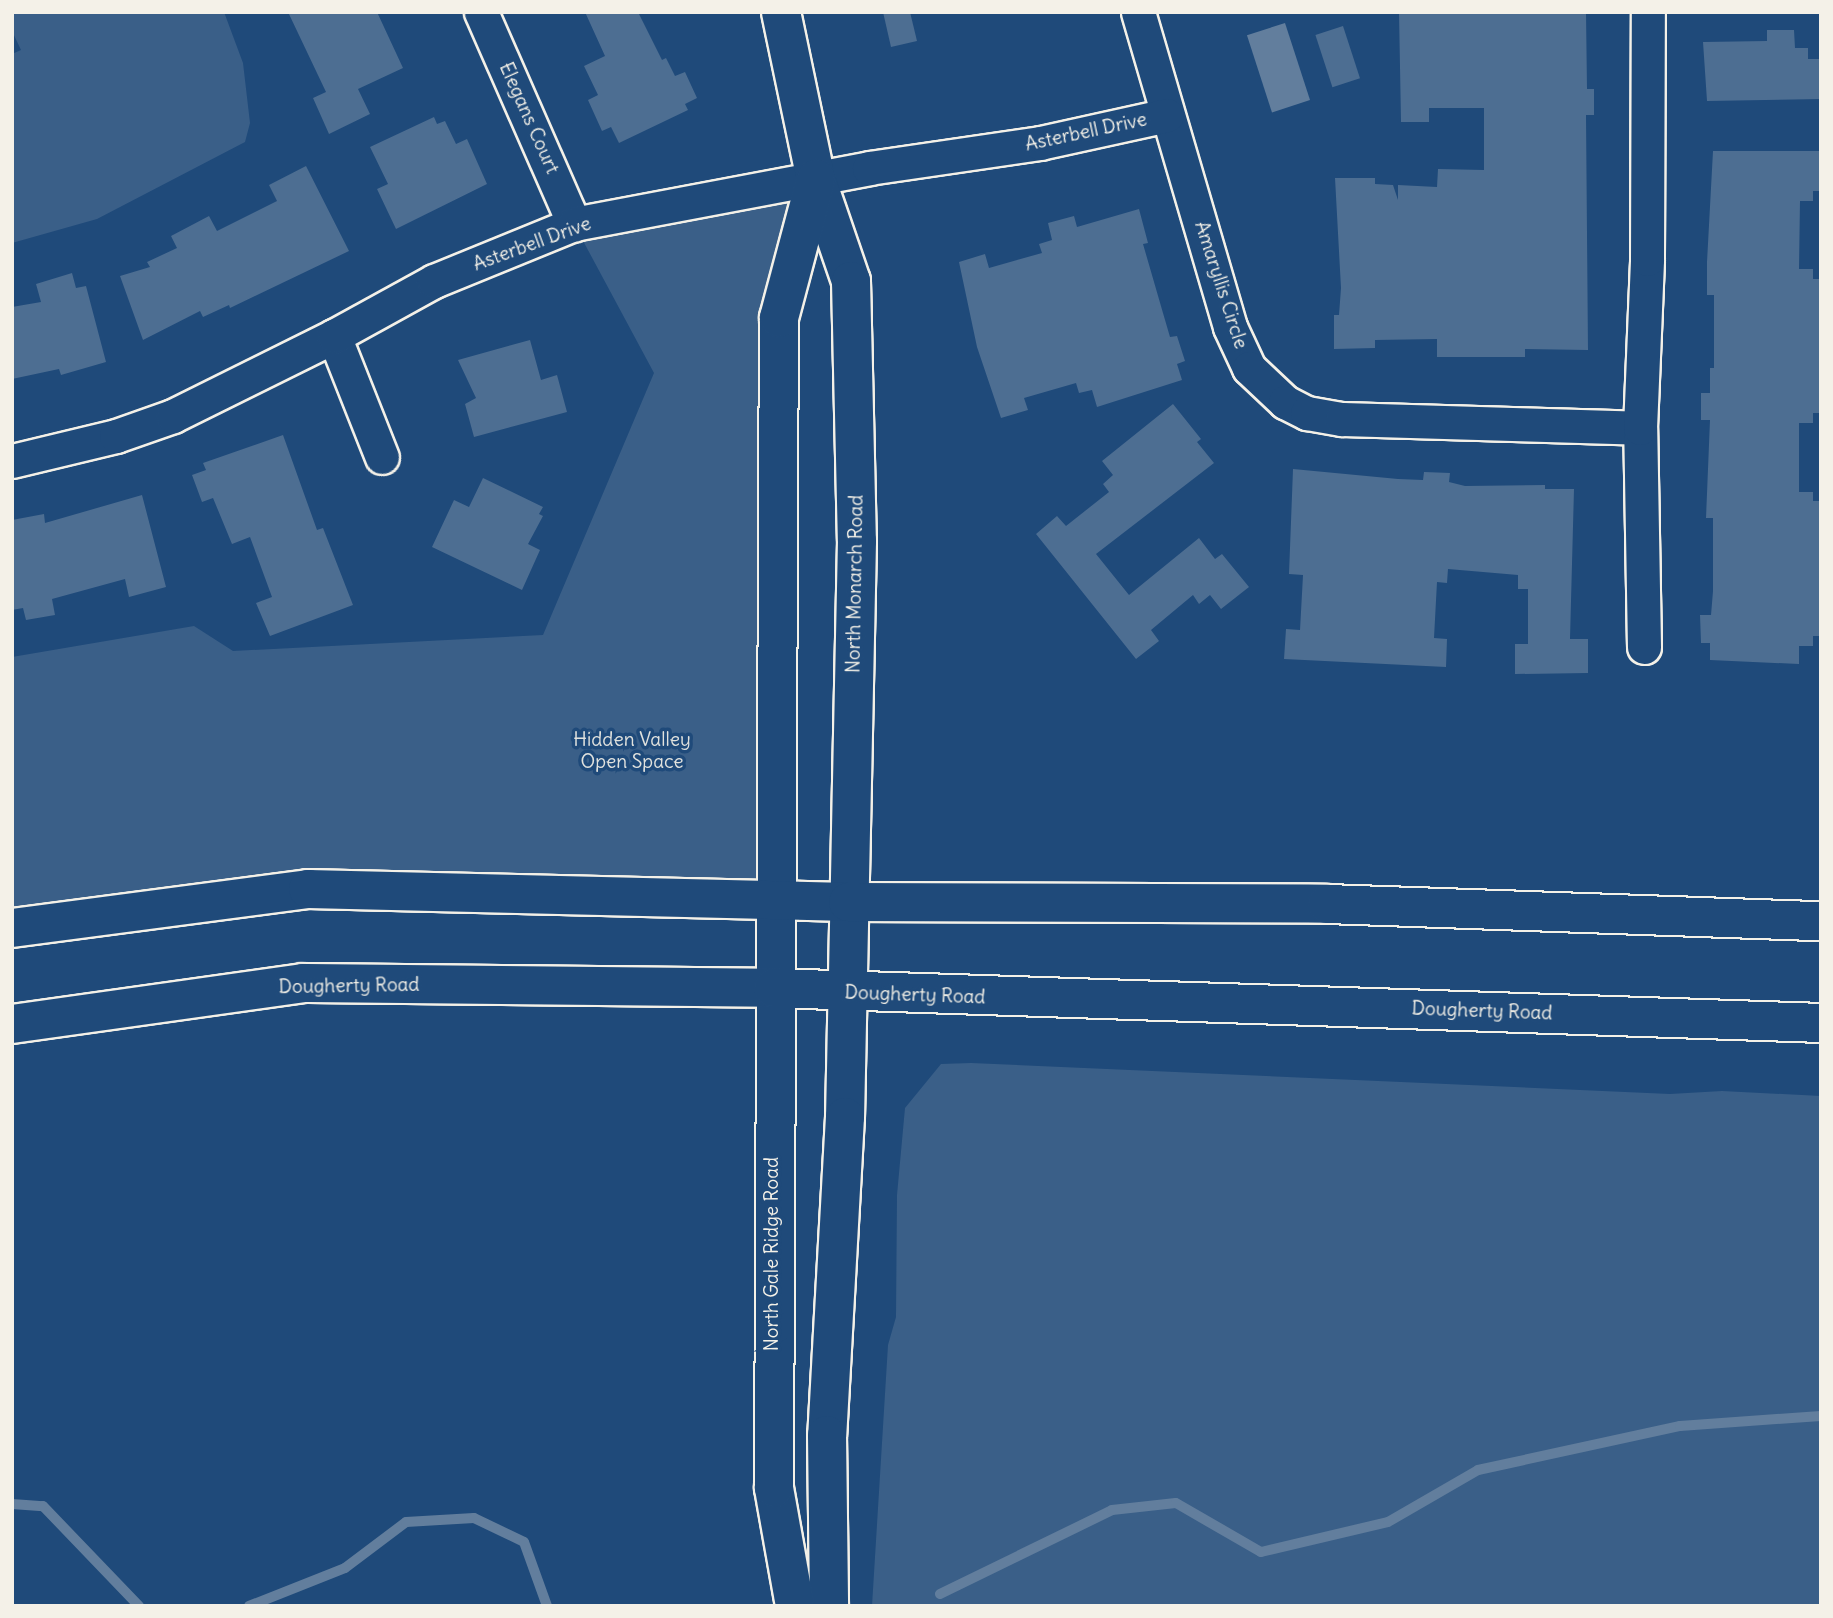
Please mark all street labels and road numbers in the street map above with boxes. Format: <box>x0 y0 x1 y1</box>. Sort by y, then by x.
street label: Elegans Court <box>494 59 564 177</box>
street label: Asterbell Drive <box>1023 108 1149 156</box>
street label: Asterbell Drive <box>470 212 594 276</box>
street label: Amaryllis Circle <box>1190 218 1252 352</box>
street label: North Monarch Road <box>842 495 868 673</box>
street label: Dougherty Road <box>278 973 420 999</box>
street label: Dougherty Road <box>844 981 986 1009</box>
street label: Dougherty Road <box>1411 997 1553 1025</box>
street label: North Gale Ridge Road <box>761 1157 783 1351</box>

